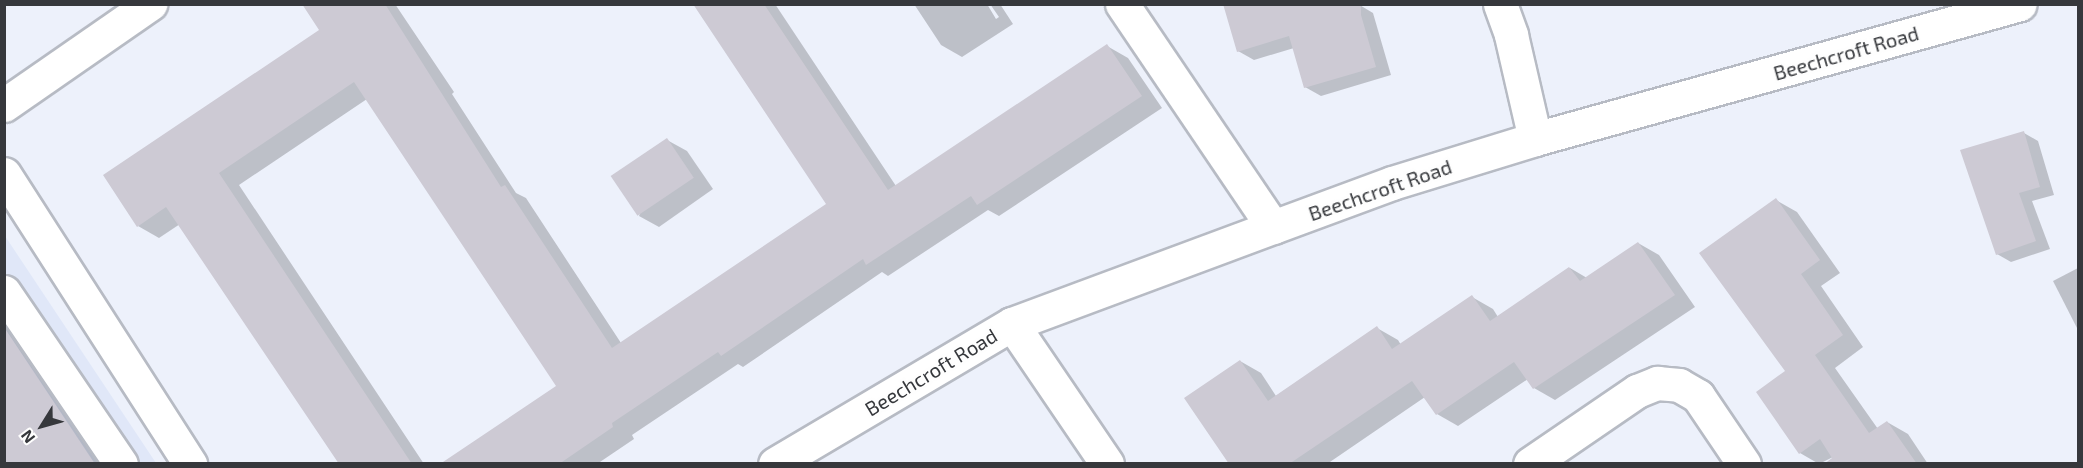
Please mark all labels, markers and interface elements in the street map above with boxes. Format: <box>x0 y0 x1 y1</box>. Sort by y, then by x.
street label: Beechcroft Road <box>1771 21 1921 85</box>
street label: Beechcroft Road <box>1305 154 1455 226</box>
street label: Beechcroft Road <box>861 323 1001 421</box>
north arrow <box>12 396 72 456</box>
text: N <box>16 427 38 447</box>

